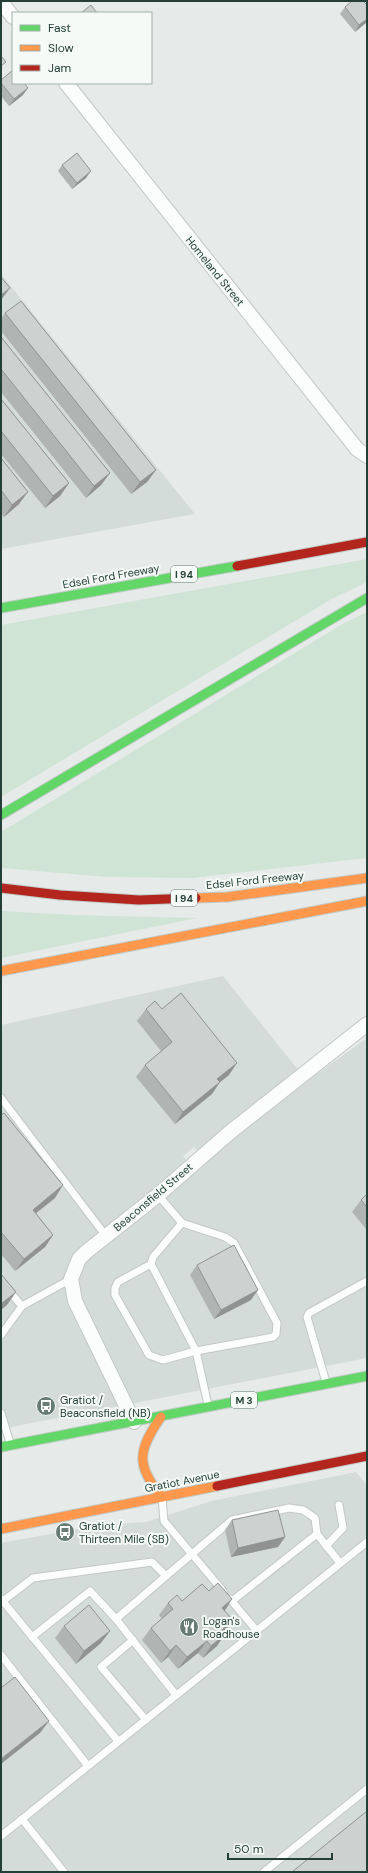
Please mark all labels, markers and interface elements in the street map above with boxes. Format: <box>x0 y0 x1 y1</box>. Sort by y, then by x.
legend <box>12 12 152 84</box>
text: Fast <box>48 20 71 36</box>
text: Slow <box>48 40 74 56</box>
text: Jam <box>48 60 71 76</box>
street label: Homeland Street <box>183 233 247 309</box>
street label: Edsel Ford Freeway <box>61 561 161 591</box>
road number: I 94 <box>171 566 197 582</box>
street label: Edsel Ford Freeway <box>205 868 305 892</box>
road number: I 94 <box>171 890 197 906</box>
street label: Beaconsfield Street <box>110 1160 196 1234</box>
road number: M 3 <box>231 1392 257 1408</box>
place label: Gratiot / Beaconsfield (NB) <box>60 1393 151 1420</box>
bus stop icon: Gratiot / Beaconsfield (NB) <box>35 1395 57 1417</box>
street label: Gratiot Avenue <box>143 1467 221 1495</box>
place label: Gratiot / Thirteen Mile (SB) <box>79 1519 169 1546</box>
bus stop icon: Gratiot / Thirteen Mile (SB) <box>54 1521 76 1543</box>
place label: Logan's Roadhouse <box>203 1614 260 1641</box>
restaurant icon: Logan's Roadhouse <box>178 1616 200 1638</box>
scale bar <box>228 1835 332 1861</box>
text: 50 m <box>234 1841 263 1857</box>

